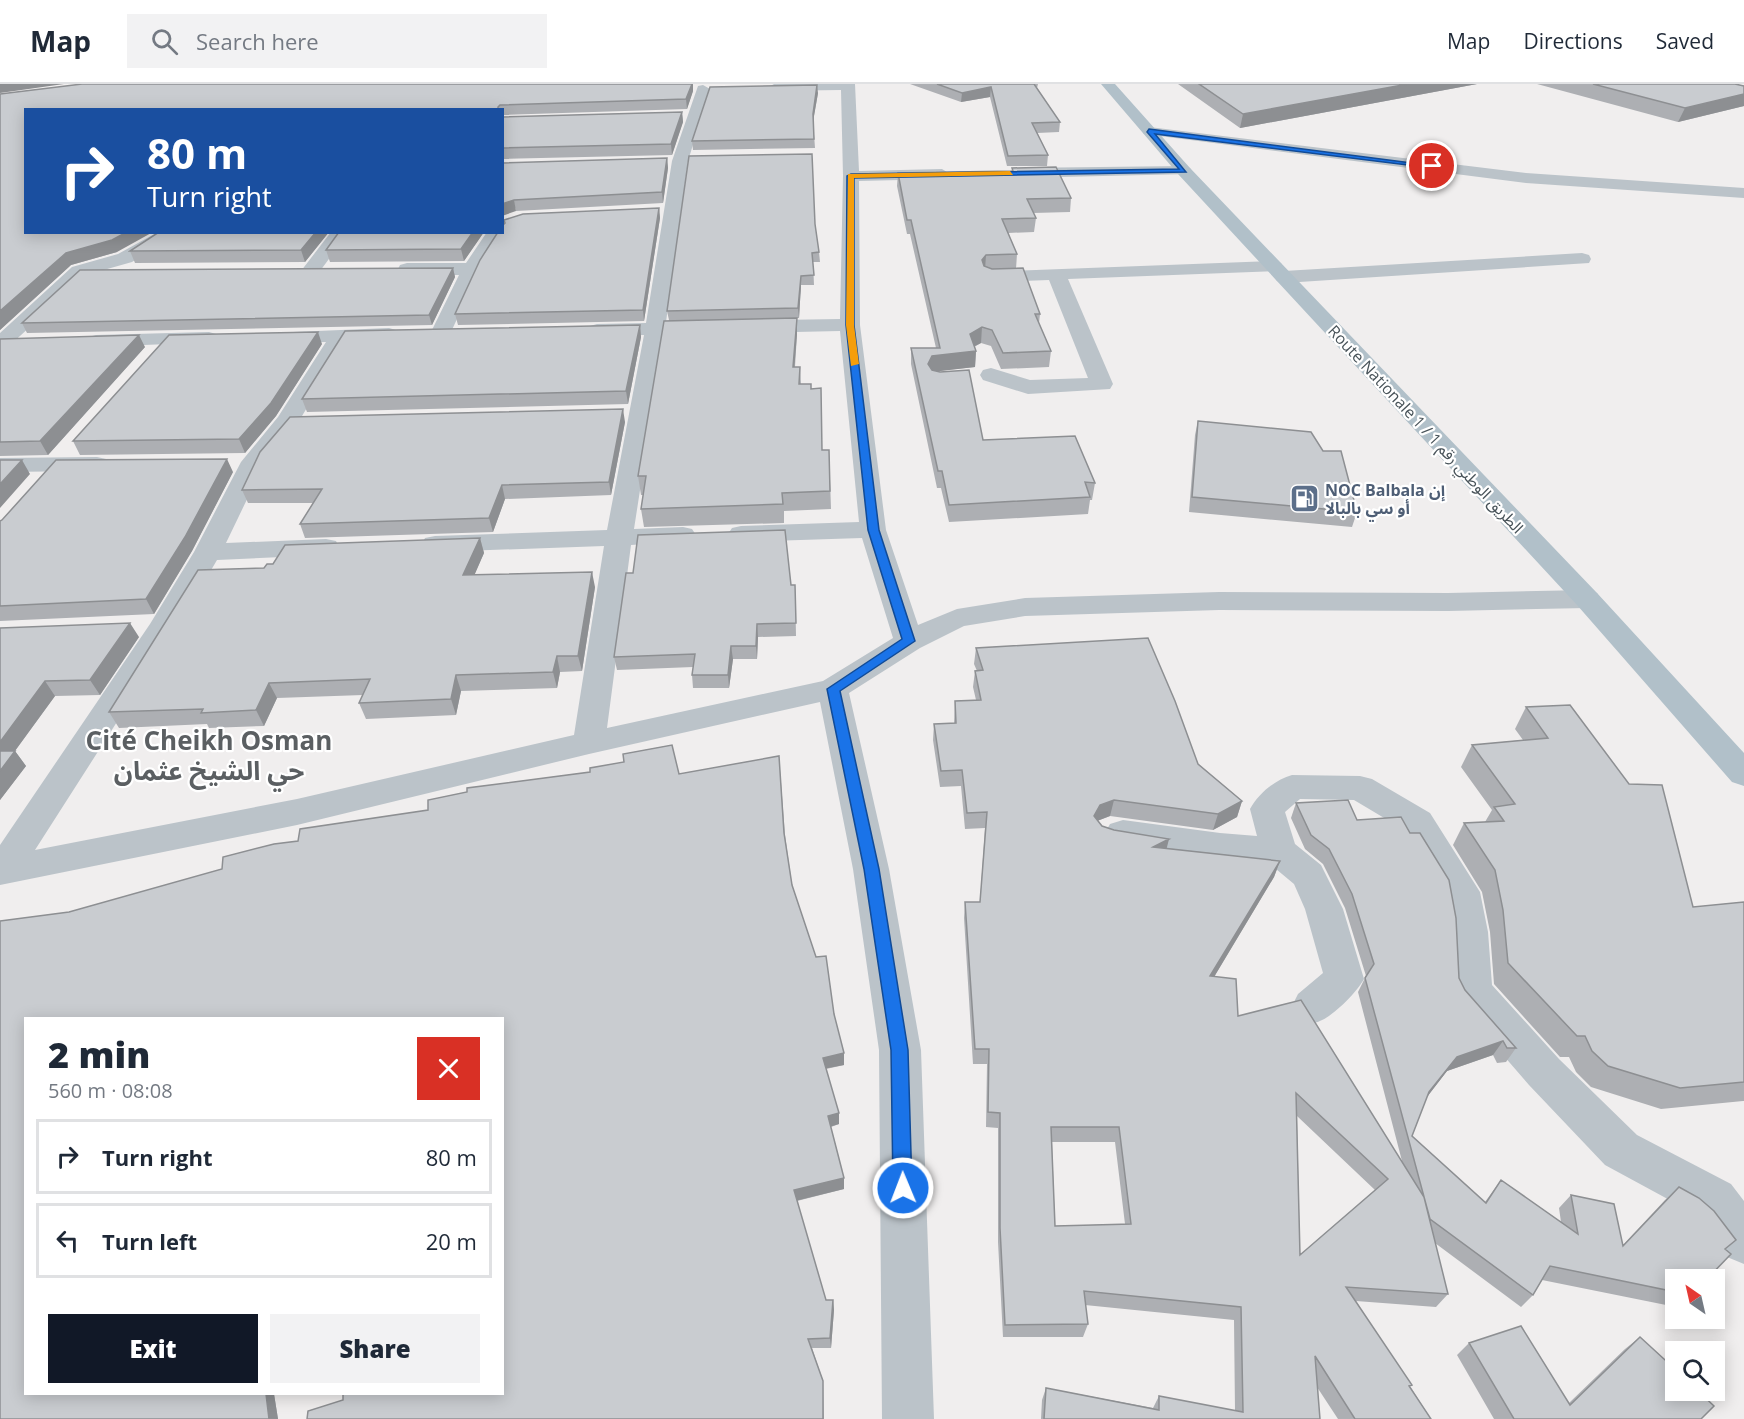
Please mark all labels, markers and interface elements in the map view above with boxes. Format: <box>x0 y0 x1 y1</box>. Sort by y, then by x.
search box <box>127 14 547 68</box>
text: Map <box>30 22 91 60</box>
icon: search <box>148 25 181 58</box>
text: Search here <box>196 26 319 56</box>
text: Map <box>1447 27 1490 55</box>
text: Directions <box>1523 27 1623 55</box>
text: Saved <box>1656 27 1714 55</box>
text: 80 m <box>147 124 247 181</box>
icon: right <box>48 132 126 210</box>
pin <box>1406 140 1457 191</box>
icon: arrive <box>1415 149 1448 182</box>
text: Turn right <box>147 178 272 215</box>
street label: Route Nationale 1 / الطريق الوطني رقم 1 <box>1322 320 1529 539</box>
place label: NOC Balbala إن أو سي بالبالا <box>1325 479 1445 522</box>
fuel station icon: NOC Balbala إن أو سي بالبالا <box>1288 483 1320 515</box>
district label: Cité Cheikh Osman حي الشيخ عثمان <box>86 722 332 792</box>
text: 2 min <box>48 1030 150 1079</box>
button: close <box>417 1037 480 1100</box>
text: 560 m · 08:08 <box>48 1077 173 1104</box>
icon: right <box>51 1140 84 1173</box>
text: Turn right <box>102 1142 213 1172</box>
text: 80 m <box>426 1142 477 1172</box>
position arrow <box>871 1156 935 1220</box>
icon: left <box>51 1224 84 1257</box>
text: Turn left <box>102 1226 197 1256</box>
text: 20 m <box>426 1226 477 1256</box>
north arrow <box>1665 1269 1725 1329</box>
map controls <box>1665 1269 1725 1401</box>
button: Exit <box>48 1314 258 1383</box>
button: Share <box>270 1314 480 1383</box>
button: search <box>1665 1341 1725 1401</box>

